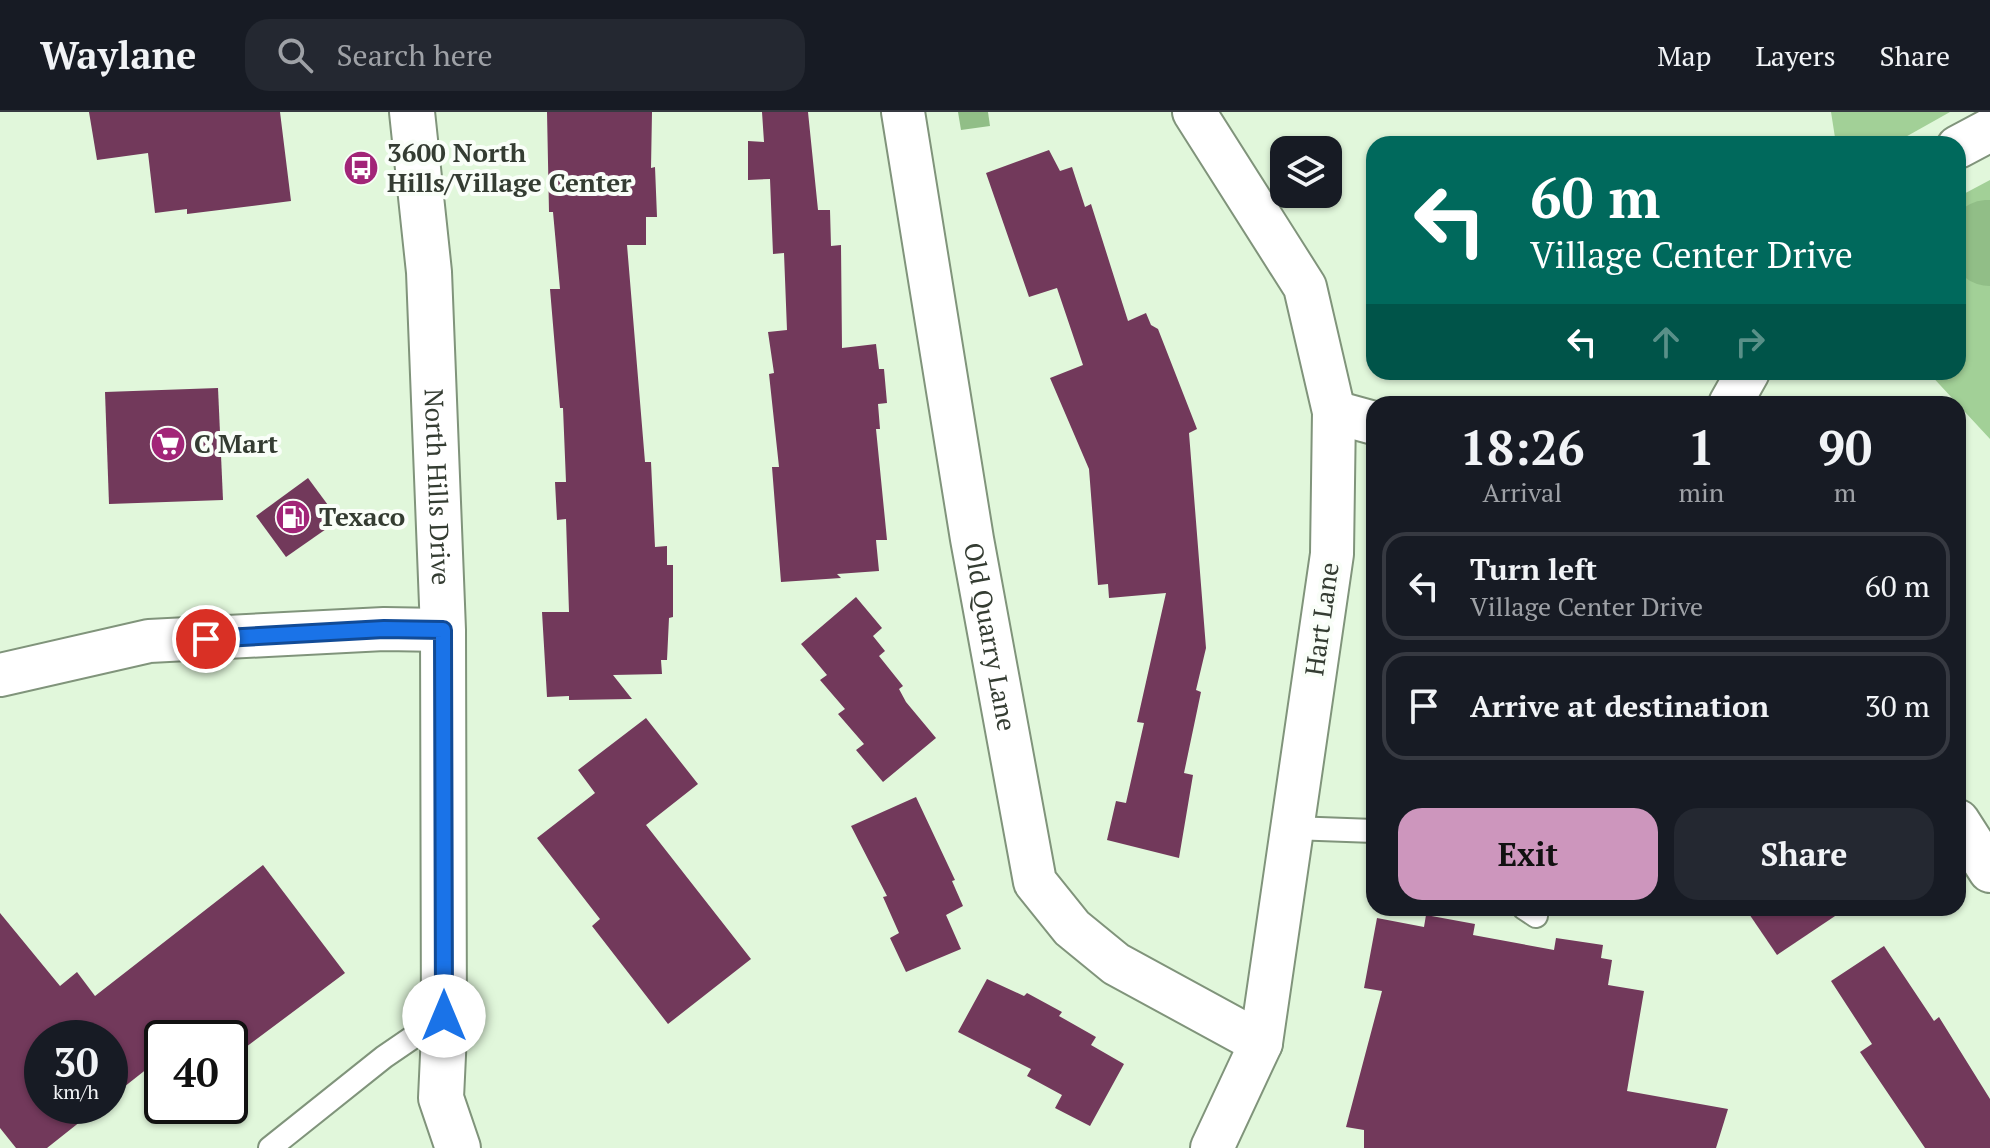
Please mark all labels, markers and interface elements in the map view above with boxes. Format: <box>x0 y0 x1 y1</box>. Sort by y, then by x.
search box <box>245 19 805 91</box>
text: Waylane <box>40 30 197 80</box>
icon: search <box>273 33 317 77</box>
text: Search here <box>337 35 493 75</box>
text: Map <box>1657 37 1711 74</box>
text: Layers <box>1755 37 1836 74</box>
text: Share <box>1880 37 1950 74</box>
place label: 3600 North Hills/Village Center <box>387 135 632 199</box>
map controls <box>1270 136 1342 208</box>
button: layers <box>1270 136 1342 208</box>
bus stop icon: 3600 North Hills/Village Center <box>342 149 380 187</box>
text: 60 m <box>1530 160 1660 234</box>
icon: left <box>1398 168 1502 272</box>
text: Village Center Drive <box>1530 231 1853 278</box>
icon: left <box>1560 320 1604 364</box>
icon: ahead <box>1644 320 1688 364</box>
icon: right <box>1728 320 1772 364</box>
street label: North Hills Drive <box>418 388 459 586</box>
text: 18:26 <box>1460 415 1585 479</box>
text: 1 <box>1688 415 1715 479</box>
text: 90 <box>1818 415 1872 479</box>
supermarket icon: C Mart <box>149 425 187 463</box>
place label: C Mart <box>194 426 279 460</box>
text: Arrival <box>1482 475 1562 509</box>
text: min <box>1678 475 1724 509</box>
text: m <box>1834 475 1856 509</box>
fuel station icon: Texaco <box>274 498 312 536</box>
place label: Texaco <box>319 499 405 533</box>
street label: Old Quarry Lane <box>957 540 1025 734</box>
text: Turn left <box>1470 549 1597 589</box>
street label: Hart Lane <box>1296 560 1346 678</box>
icon: left <box>1402 564 1446 608</box>
text: 60 m <box>1865 566 1930 606</box>
text: Village Center Drive <box>1470 589 1703 623</box>
pin <box>172 605 240 673</box>
icon: arrive <box>184 617 228 661</box>
icon: arrive <box>1402 684 1446 728</box>
text: Arrive at destination <box>1470 686 1769 726</box>
text: 30 m <box>1865 686 1930 726</box>
button: Exit <box>1398 808 1658 900</box>
button: Share <box>1674 808 1934 900</box>
position arrow <box>402 974 486 1058</box>
speed limit sign: 40 <box>144 1020 248 1124</box>
text: 30 <box>53 1035 99 1088</box>
text: km/h <box>53 1078 99 1105</box>

